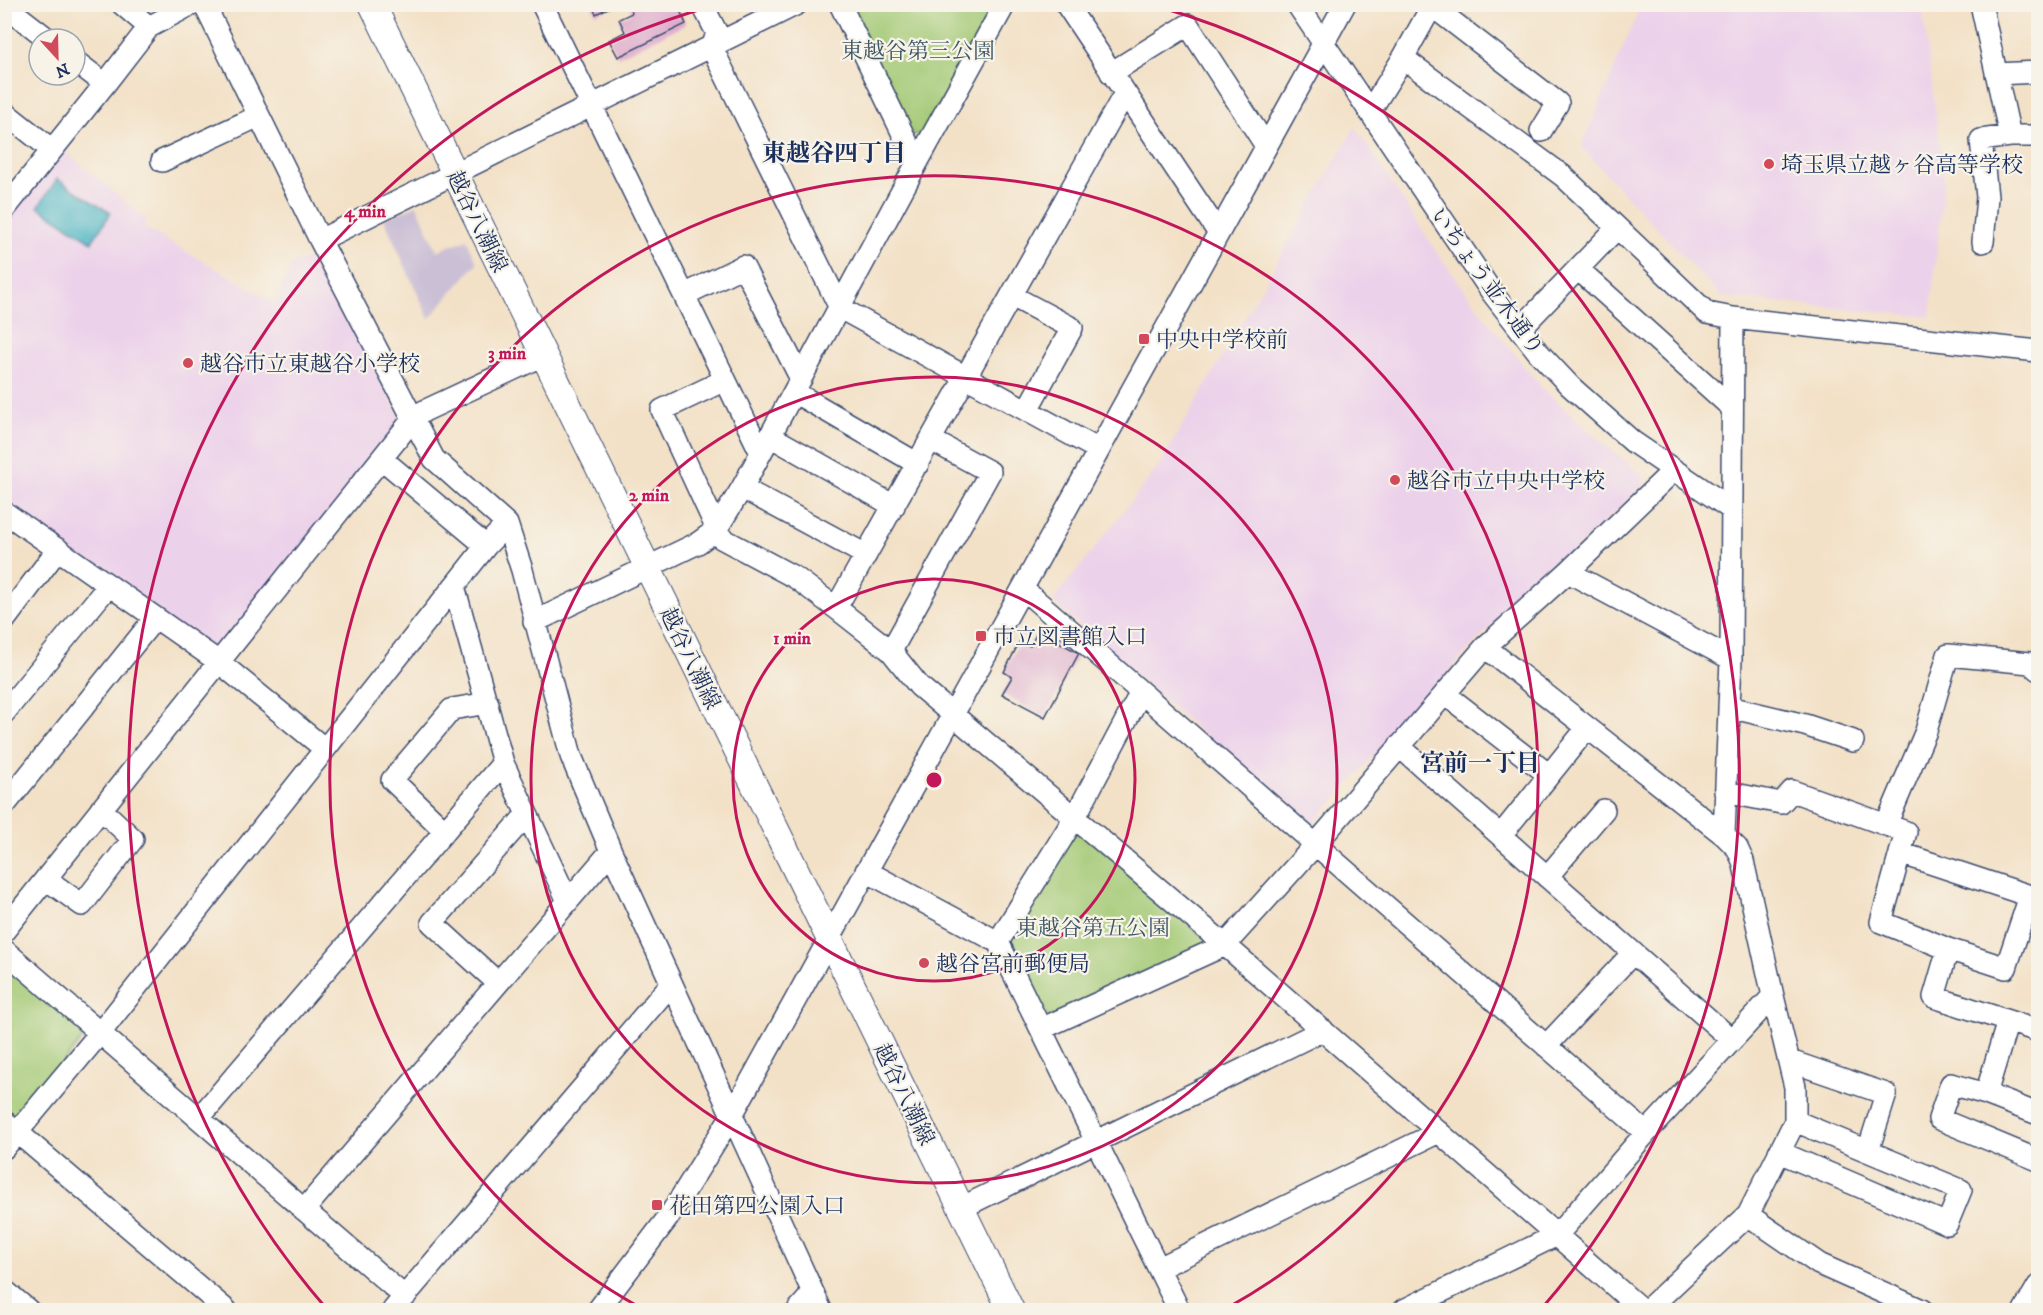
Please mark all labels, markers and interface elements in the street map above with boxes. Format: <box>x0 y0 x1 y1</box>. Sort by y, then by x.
north arrow <box>27 27 87 87</box>
park label: 東越谷第三公園 <box>841 38 995 65</box>
text: N <box>52 58 72 82</box>
district label: 東越谷四丁目 <box>762 139 906 169</box>
place label: 埼玉県立越ヶ谷高等学校 <box>1781 152 2023 179</box>
marker: 埼玉県立越ヶ谷高等学校 <box>1762 157 1776 171</box>
street label: 越谷八潮線 <box>440 166 513 277</box>
text: 4 min <box>343 201 386 223</box>
street label: いちょう並木通り <box>1424 203 1549 361</box>
place label: 中央中学校前 <box>1156 327 1288 354</box>
marker: 中央中学校前 <box>1137 332 1151 346</box>
text: 3 min <box>488 343 527 365</box>
place label: 越谷市立東越谷小学校 <box>200 351 420 378</box>
marker: 越谷市立東越谷小学校 <box>181 356 195 370</box>
place label: 越谷市立中央中学校 <box>1407 468 1605 495</box>
marker: 越谷市立中央中学校 <box>1388 473 1402 487</box>
text: 2 min <box>629 485 670 507</box>
street label: 越谷八潮線 <box>653 603 726 714</box>
place label: 市立図書館入口 <box>993 624 1147 651</box>
text: 1 min <box>773 628 812 650</box>
marker: 市立図書館入口 <box>974 629 988 643</box>
district label: 宮前一丁目 <box>1420 749 1540 779</box>
centre of rings <box>924 770 944 790</box>
park label: 東越谷第五公園 <box>1016 915 1170 942</box>
place label: 越谷宮前郵便局 <box>936 951 1090 978</box>
marker: 越谷宮前郵便局 <box>917 956 931 970</box>
street label: 越谷八潮線 <box>867 1039 940 1150</box>
place label: 花田第四公園入口 <box>669 1193 845 1220</box>
marker: 花田第四公園入口 <box>650 1198 664 1212</box>

